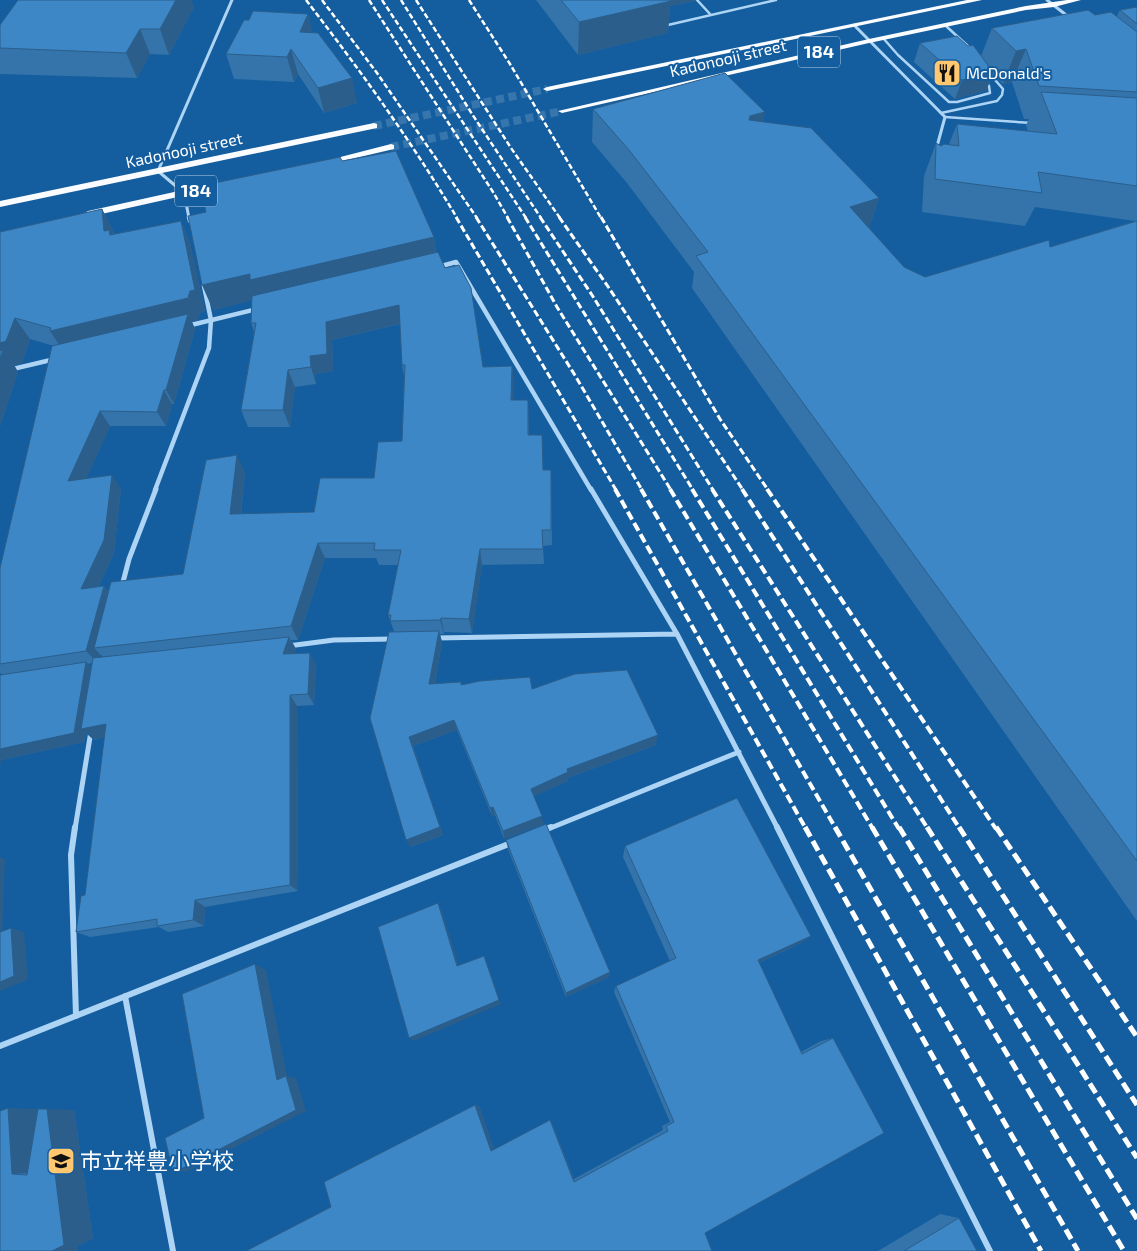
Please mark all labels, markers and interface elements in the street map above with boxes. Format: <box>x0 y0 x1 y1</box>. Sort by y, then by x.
street label: Kadonooji street <box>668 35 788 81</box>
road number: 184 <box>798 36 840 68</box>
restaurant icon: McDonald's <box>932 58 962 88</box>
place label: McDonald's <box>966 63 1051 82</box>
street label: Kadonooji street <box>124 128 244 172</box>
road number: 184 <box>175 176 217 207</box>
school or university icon: 市立祥豊小学校 <box>46 1146 76 1176</box>
place label: 市立祥豊小学校 <box>80 1147 234 1173</box>

